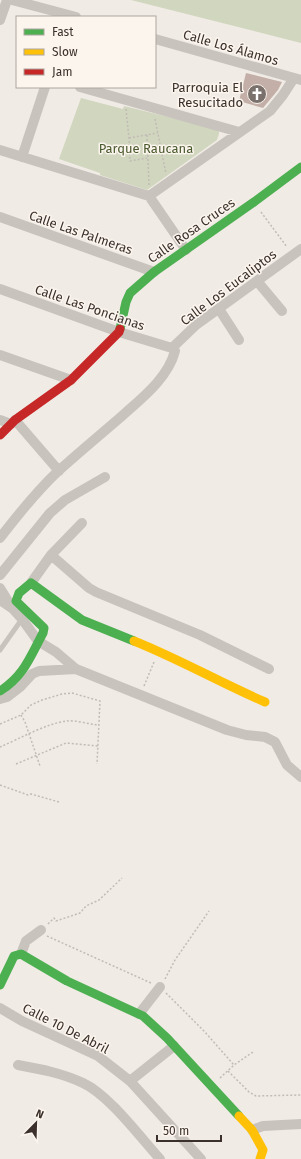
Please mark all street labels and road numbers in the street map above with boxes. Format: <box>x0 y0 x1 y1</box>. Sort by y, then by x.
street label: Calle Los Álamos <box>181 27 280 68</box>
street label: Calle Rosa Cruces <box>145 195 238 266</box>
street label: Calle Las Palmeras <box>27 208 135 257</box>
street label: Calle Los Eucaliptos <box>177 246 279 328</box>
street label: Calle Las Poncianas <box>33 282 147 333</box>
street label: Calle 10 De Abril <box>20 1000 112 1057</box>

